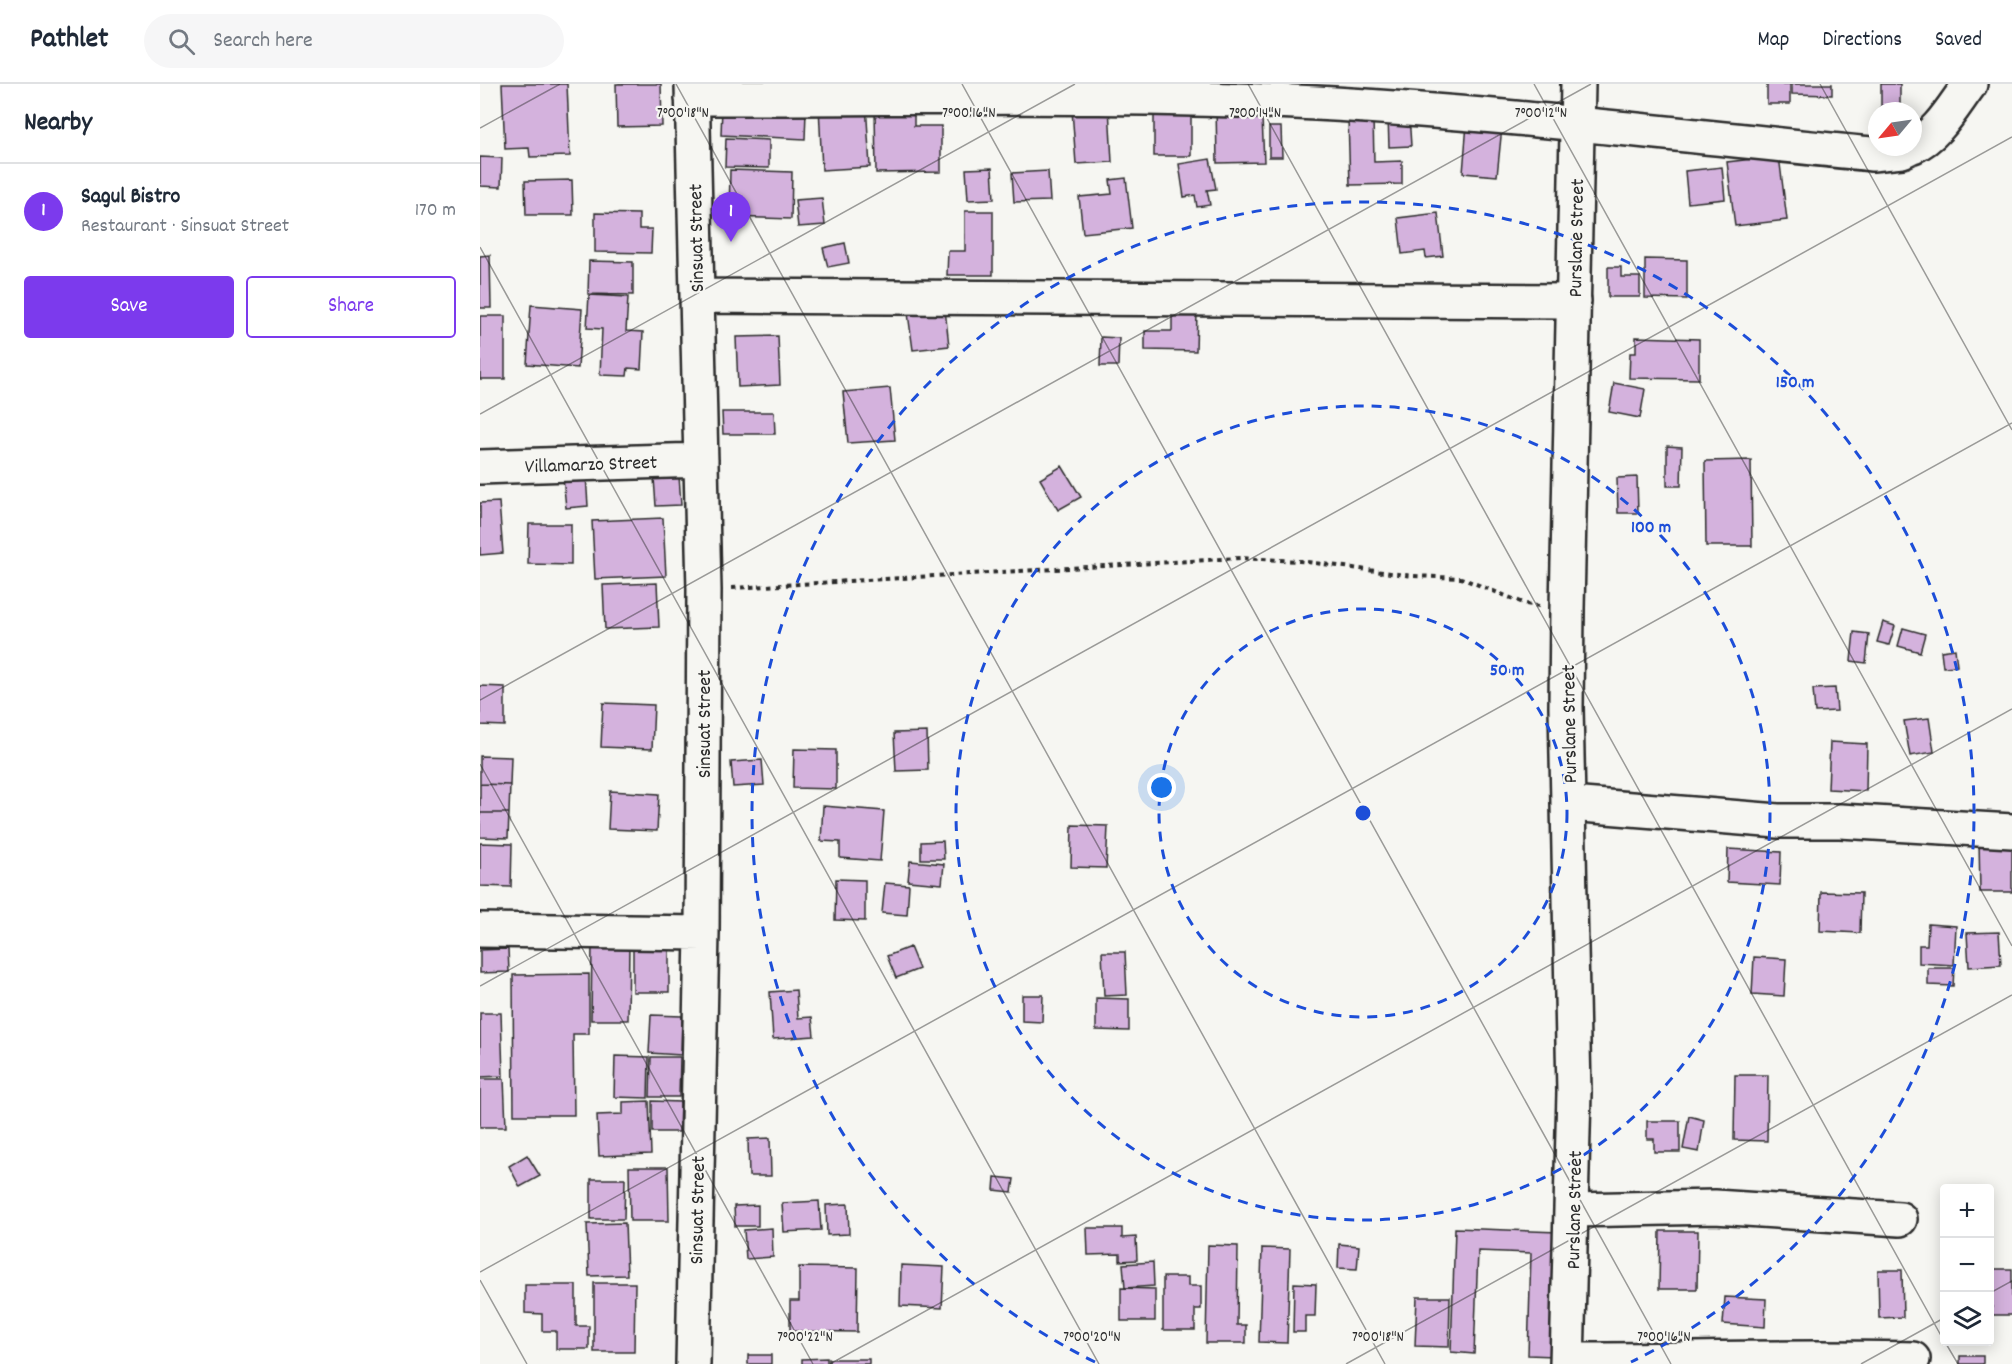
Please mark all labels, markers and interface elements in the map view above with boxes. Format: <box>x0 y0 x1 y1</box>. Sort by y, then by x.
search box <box>144 14 564 68</box>
text: Pathlet <box>30 21 108 61</box>
icon: search <box>165 25 198 58</box>
text: Search here <box>213 26 313 57</box>
text: Map <box>1758 26 1789 56</box>
text: Directions <box>1822 26 1902 56</box>
text: Saved <box>1935 26 1982 56</box>
north arrow <box>1868 102 1922 156</box>
text: 7°00'18"N <box>657 103 709 125</box>
text: 7°00'16"N <box>942 103 996 125</box>
text: 7°00'14"N <box>1229 103 1281 125</box>
text: 7°00'12"N <box>1515 103 1567 125</box>
text: Nearby <box>24 105 92 142</box>
street label: Purslane Street <box>1563 178 1593 298</box>
text: Sagul Bistro <box>81 182 180 213</box>
street label: Sinsuat Street <box>683 183 713 293</box>
pin: 1 <box>712 192 750 242</box>
text: 1 <box>41 197 46 225</box>
text: 170 m <box>415 197 456 225</box>
text: Restaurant · Sinsuat Street <box>81 213 289 241</box>
button: Save <box>24 276 234 338</box>
button: Share <box>246 276 456 338</box>
text: 150 m <box>1776 371 1814 396</box>
street label: Villamarzo Street <box>524 450 658 482</box>
text: 100 m <box>1631 516 1671 541</box>
text: 50 m <box>1490 659 1524 684</box>
street label: Purslane Street <box>1556 664 1586 784</box>
street label: Sinsuat Street <box>692 670 720 778</box>
your location <box>1147 773 1176 802</box>
centre of rings <box>1353 803 1373 823</box>
street label: Purslane Street <box>1561 1150 1591 1270</box>
street label: Sinsuat Street <box>684 1155 714 1265</box>
map controls <box>1940 1184 1994 1346</box>
button: + <box>1940 1184 1994 1238</box>
button: − <box>1940 1238 1994 1292</box>
button: layers <box>1940 1292 1994 1346</box>
text: 7°00'22"N <box>777 1327 833 1349</box>
text: 7°00'20"N <box>1063 1327 1121 1349</box>
text: 7°00'18"N <box>1352 1327 1404 1349</box>
text: 7°00'16"N <box>1637 1327 1691 1349</box>

